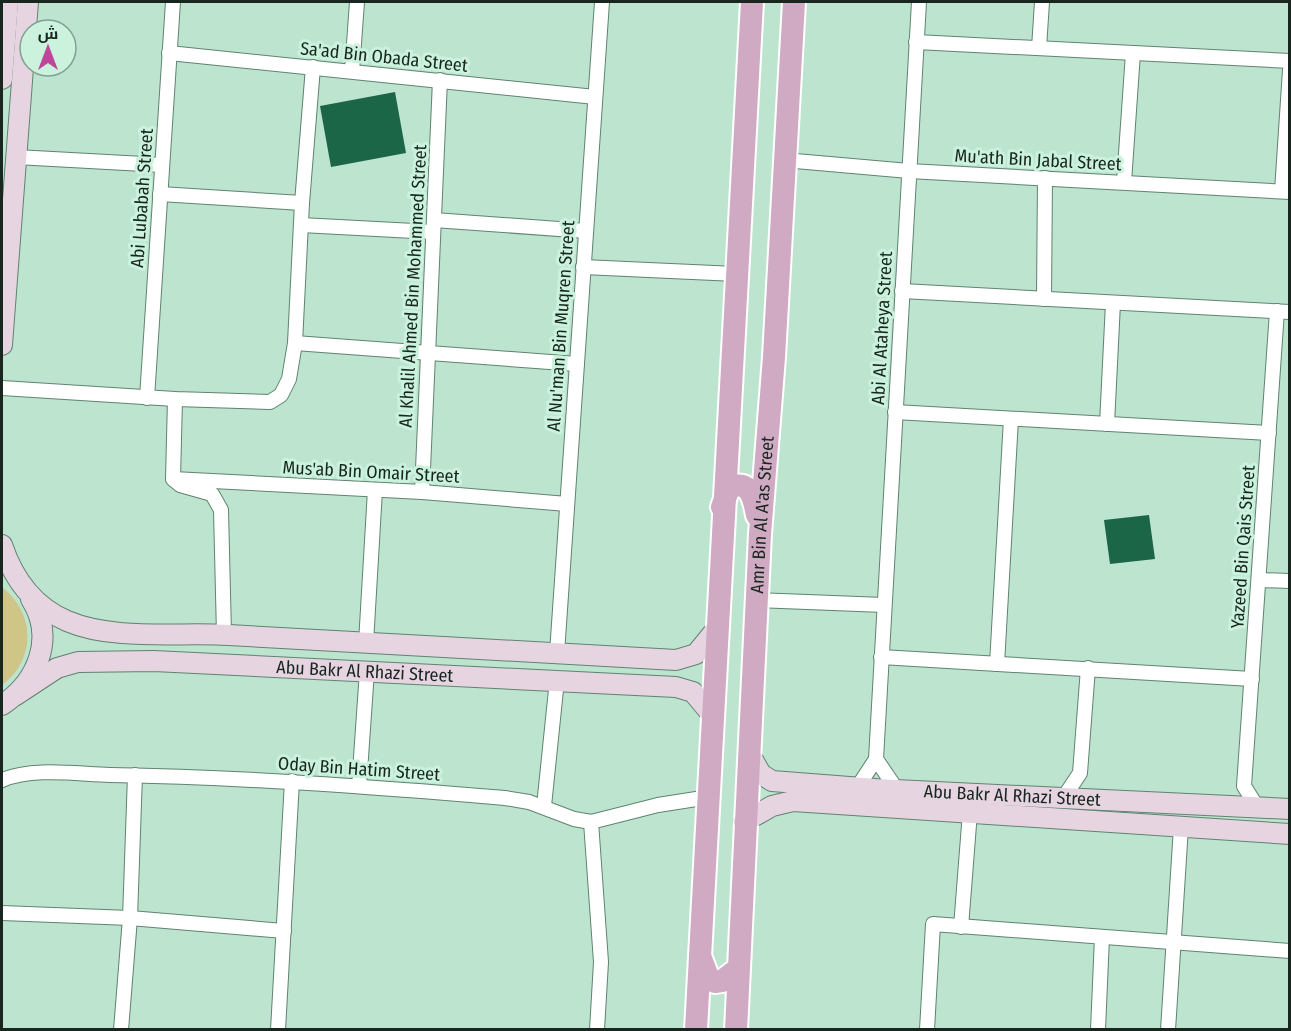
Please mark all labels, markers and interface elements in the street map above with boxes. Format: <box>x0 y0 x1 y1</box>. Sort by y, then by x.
north arrow <box>18 18 78 78</box>
text: ش <box>38 24 58 43</box>
street label: Sa'ad Bin Obada Street <box>299 37 469 77</box>
street label: Abi Lubabah Street <box>126 128 158 268</box>
street label: Al Khalil Ahmed Bin Mohammed Street <box>395 144 431 428</box>
street label: Mu'ath Bin Jabal Street <box>954 145 1122 175</box>
street label: Al Nu'man Bin Muqren Street <box>543 220 579 432</box>
street label: Abi Al Ataheya Street <box>867 251 897 405</box>
street label: Amr Bin Al A'as Street <box>746 435 779 594</box>
street label: Mus'ab Bin Omair Street <box>282 456 460 488</box>
street label: Yazeed Bin Qais Street <box>1226 464 1260 629</box>
street label: Abu Bakr Al Rhazi Street <box>276 656 454 687</box>
street label: Oday Bin Hatim Street <box>277 752 441 786</box>
street label: Abu Bakr Al Rhazi Street <box>923 780 1101 811</box>

